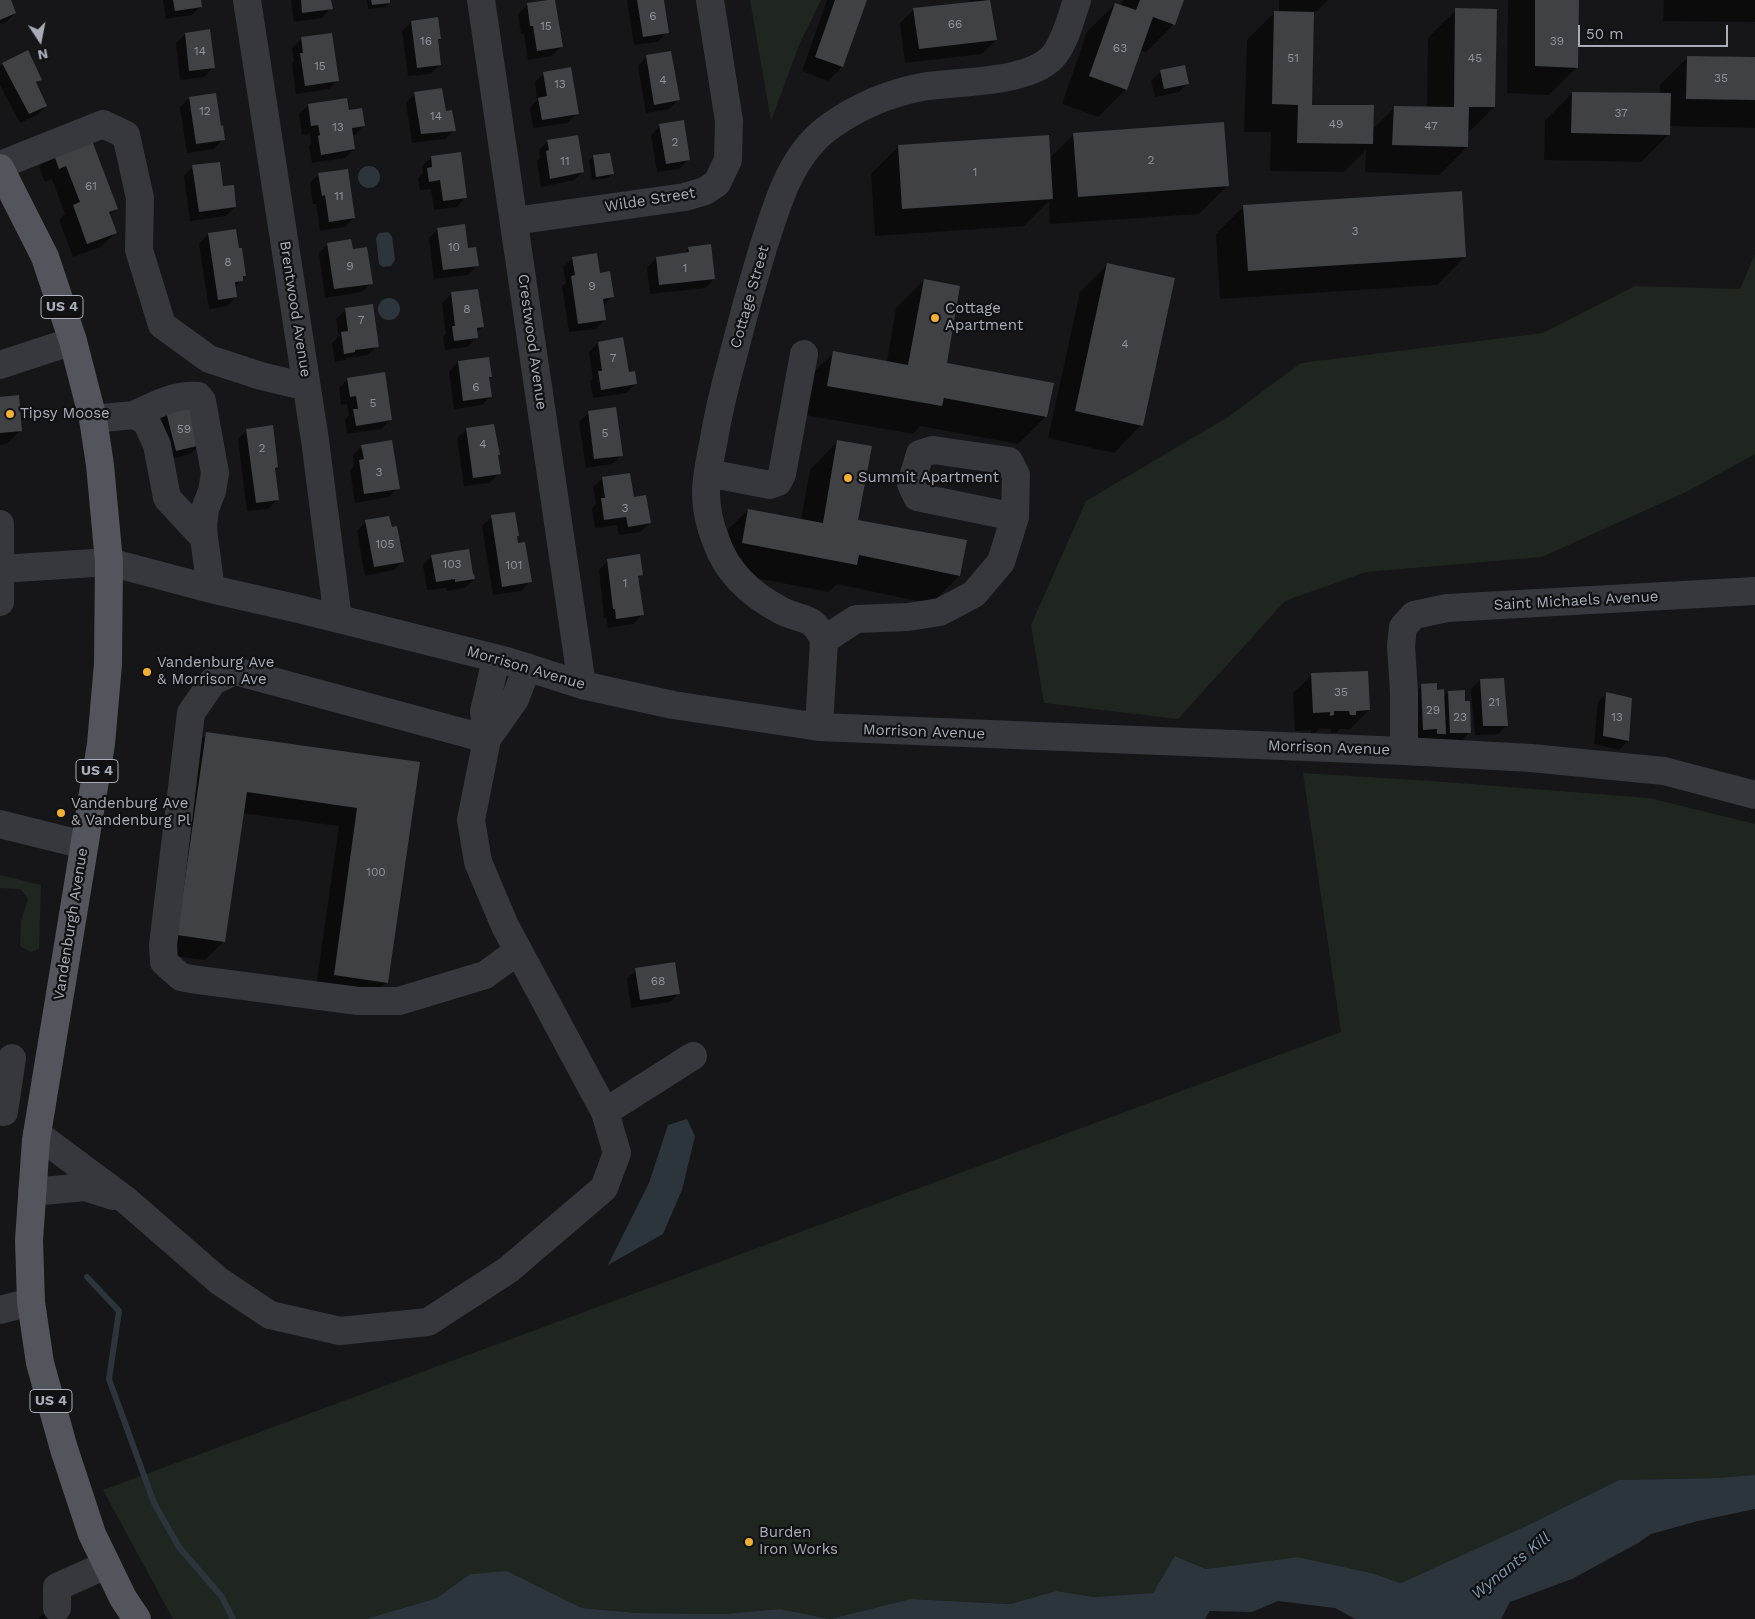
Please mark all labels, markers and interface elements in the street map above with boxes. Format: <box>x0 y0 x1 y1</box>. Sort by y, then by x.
house number: 6 <box>649 9 657 23</box>
north arrow <box>15 15 65 65</box>
scale bar <box>1580 15 1730 47</box>
house number: 66 <box>948 17 962 31</box>
house number: 15 <box>540 19 552 33</box>
text: 50 m <box>1586 25 1623 43</box>
house number: 16 <box>420 34 432 48</box>
house number: 39 <box>1550 34 1564 48</box>
house number: 63 <box>1113 41 1127 55</box>
house number: 14 <box>194 44 206 58</box>
text: N <box>36 46 49 64</box>
house number: 51 <box>1287 51 1299 65</box>
house number: 45 <box>1468 51 1482 65</box>
house number: 15 <box>314 59 326 73</box>
house number: 35 <box>1714 71 1728 85</box>
house number: 4 <box>659 73 667 87</box>
house number: 13 <box>554 77 566 91</box>
house number: 12 <box>199 104 211 118</box>
house number: 37 <box>1614 106 1628 120</box>
house number: 14 <box>430 109 442 123</box>
house number: 49 <box>1329 117 1343 131</box>
house number: 47 <box>1424 119 1438 133</box>
house number: 13 <box>332 120 344 134</box>
house number: 2 <box>672 135 678 149</box>
house number: 2 <box>1148 153 1154 167</box>
house number: 11 <box>560 154 570 168</box>
house number: 1 <box>973 165 977 179</box>
house number: 61 <box>85 179 97 193</box>
street label: Wilde Street <box>603 184 697 216</box>
house number: 11 <box>334 189 344 203</box>
house number: 3 <box>1352 224 1358 238</box>
street label: Brentwood Avenue <box>275 240 315 378</box>
house number: 10 <box>448 240 460 254</box>
street label: Cottage Street <box>727 243 773 351</box>
house number: 8 <box>224 255 232 269</box>
house number: 9 <box>346 259 354 273</box>
house number: 1 <box>683 261 687 275</box>
street label: Crestwood Avenue <box>514 273 550 411</box>
house number: 9 <box>588 279 596 293</box>
road number: US 4 <box>41 296 83 318</box>
place label: Cottage Apartment <box>945 300 1023 335</box>
house number: 8 <box>463 302 471 316</box>
marker: Cottage Apartment <box>929 312 941 324</box>
house number: 7 <box>358 313 364 327</box>
house number: 4 <box>1121 337 1129 351</box>
house number: 7 <box>610 351 616 365</box>
house number: 6 <box>472 380 480 394</box>
house number: 5 <box>370 396 376 410</box>
place label: Tipsy Moose <box>20 405 110 423</box>
marker: Tipsy Moose <box>4 408 16 420</box>
house number: 59 <box>177 422 191 436</box>
house number: 5 <box>602 426 608 440</box>
house number: 4 <box>479 437 487 451</box>
house number: 2 <box>259 441 265 455</box>
house number: 3 <box>376 465 382 479</box>
place label: Summit Apartment <box>858 469 999 487</box>
marker: Summit Apartment <box>842 472 854 484</box>
house number: 3 <box>622 501 628 515</box>
house number: 105 <box>375 537 395 551</box>
house number: 103 <box>443 557 461 571</box>
house number: 101 <box>506 558 522 572</box>
house number: 1 <box>623 576 627 590</box>
street label: Saint Michaels Avenue <box>1493 588 1659 614</box>
street label: Morrison Avenue <box>465 642 587 694</box>
place label: Vandenburg Ave & Morrison Ave <box>157 654 274 689</box>
marker: Vandenburg Ave & Morrison Ave <box>141 666 153 678</box>
house number: 35 <box>1334 685 1348 699</box>
house number: 21 <box>1488 695 1500 709</box>
house number: 29 <box>1426 703 1440 717</box>
house number: 23 <box>1453 710 1467 724</box>
house number: 13 <box>1611 710 1623 724</box>
street label: Morrison Avenue <box>863 721 985 743</box>
street label: Morrison Avenue <box>1268 737 1390 759</box>
road number: US 4 <box>76 759 118 782</box>
place label: Vandenburg Ave & Vandenburg Pl <box>71 795 191 830</box>
marker: Vandenburg Ave & Vandenburg Pl <box>55 807 67 819</box>
street label: Vandenburgh Avenue <box>50 847 92 1001</box>
house number: 100 <box>366 865 386 879</box>
house number: 68 <box>651 974 665 988</box>
road number: US 4 <box>30 1390 72 1412</box>
place label: Burden Iron Works <box>759 1524 838 1559</box>
water label: Wynants Kill <box>1468 1528 1554 1604</box>
marker: Burden Iron Works <box>743 1536 755 1548</box>

